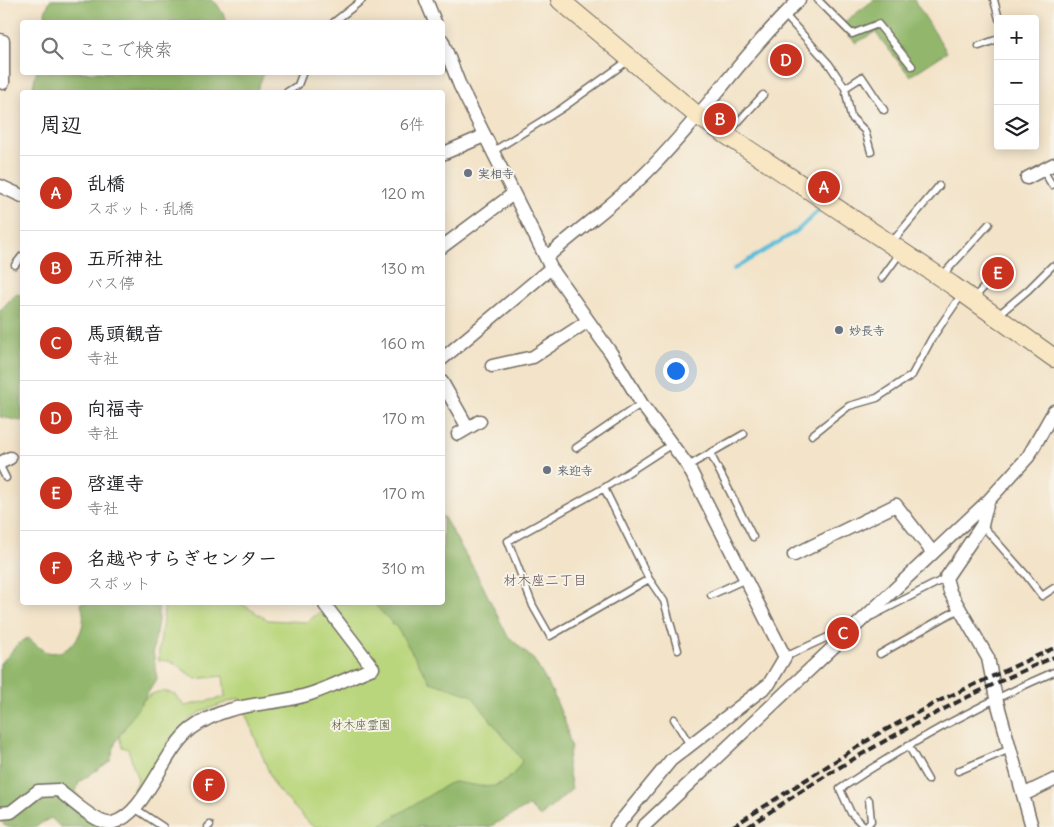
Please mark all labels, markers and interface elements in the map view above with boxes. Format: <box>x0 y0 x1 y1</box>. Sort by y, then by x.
map controls <box>994 15 1039 150</box>
button: + <box>994 15 1039 60</box>
search box <box>20 20 445 75</box>
icon: search <box>38 34 66 62</box>
text: ここで検索 <box>78 37 173 61</box>
pin: D <box>770 41 802 79</box>
button: − <box>994 60 1039 105</box>
pin: B <box>704 100 736 138</box>
button: layers <box>994 105 1039 150</box>
text: 周辺 <box>40 111 82 138</box>
text: 6件 <box>400 114 425 134</box>
place label: 実相寺 <box>478 166 514 181</box>
marker: 実相寺 <box>462 167 474 179</box>
pin: A <box>808 168 840 206</box>
text: 乱橋 <box>87 171 125 195</box>
text: A <box>51 183 61 203</box>
text: 120 m <box>382 183 425 203</box>
text: スポット · 乱橋 <box>87 198 194 218</box>
text: 五所神社 <box>87 246 163 270</box>
pin: E <box>982 254 1014 292</box>
text: B <box>51 258 61 278</box>
text: 130 m <box>381 258 425 278</box>
text: バス停 <box>87 273 135 293</box>
text: 馬頭観音 <box>87 321 163 345</box>
place label: 妙長寺 <box>849 323 885 338</box>
marker: 妙長寺 <box>833 324 845 336</box>
text: C <box>51 333 61 353</box>
text: 160 m <box>381 333 425 353</box>
text: 寺社 <box>87 348 119 368</box>
your location <box>663 358 689 384</box>
text: 向福寺 <box>87 396 144 420</box>
text: D <box>50 408 62 428</box>
text: 170 m <box>382 408 425 428</box>
text: 寺社 <box>87 423 119 443</box>
place label: 来迎寺 <box>557 463 593 478</box>
marker: 来迎寺 <box>541 464 553 476</box>
text: 啓運寺 <box>87 471 144 495</box>
text: E <box>51 483 61 503</box>
text: 170 m <box>382 483 425 503</box>
text: 寺社 <box>87 498 119 518</box>
text: 名越やすらぎセンター <box>87 546 277 570</box>
text: F <box>51 558 61 578</box>
text: 310 m <box>381 558 425 578</box>
district label: 材木座二丁目 <box>503 571 587 589</box>
text: スポット <box>87 573 151 593</box>
pin: C <box>827 614 859 652</box>
park label: 材木座霊園 <box>331 717 391 732</box>
pin: F <box>193 766 225 804</box>

